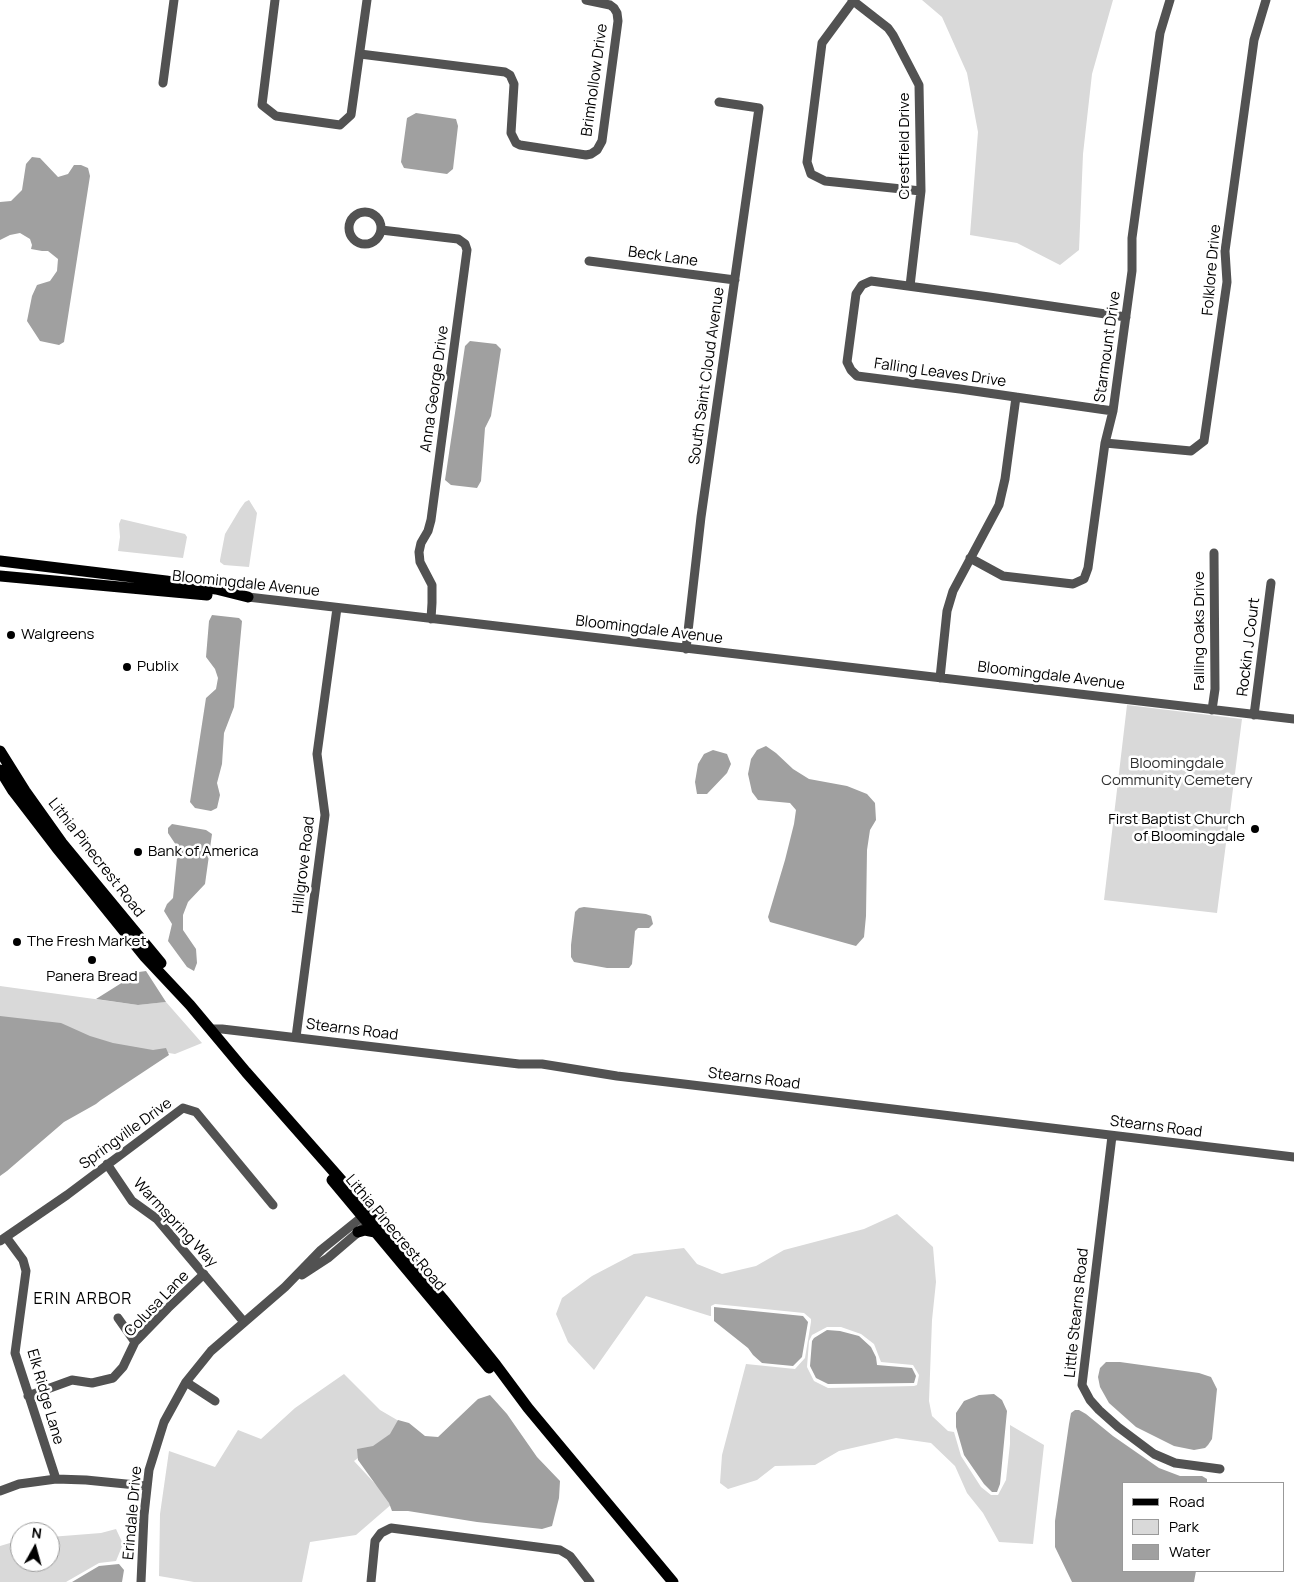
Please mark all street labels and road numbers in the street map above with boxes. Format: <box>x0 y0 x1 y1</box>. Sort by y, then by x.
street label: Brimhollow Drive <box>578 22 612 138</box>
street label: Crestfield Drive <box>896 93 914 199</box>
street label: Folklore Drive <box>1199 224 1225 316</box>
street label: Beck Lane <box>627 243 699 271</box>
street label: South Saint Cloud Avenue <box>686 286 728 466</box>
street label: Starmount Drive <box>1091 290 1125 404</box>
street label: Anna George Drive <box>417 325 453 453</box>
street label: Falling Leaves Drive <box>873 355 1007 391</box>
street label: Bloomingdale Avenue <box>171 567 321 601</box>
street label: Falling Oaks Drive <box>1191 571 1209 691</box>
street label: Rockin J Court <box>1234 597 1264 697</box>
street label: Bloomingdale Avenue <box>574 612 724 648</box>
street label: Bloomingdale Avenue <box>976 658 1126 694</box>
street label: Lithia Pinecrest Road <box>44 795 148 921</box>
street label: Hillgrove Road <box>289 815 319 915</box>
street label: Stearns Road <box>305 1015 399 1045</box>
street label: Stearns Road <box>707 1064 801 1094</box>
street label: Springville Drive <box>76 1094 176 1174</box>
street label: Stearns Road <box>1109 1112 1203 1142</box>
street label: Lithia Pinecrest Road <box>341 1171 449 1295</box>
street label: Warmspring Way <box>129 1175 221 1271</box>
street label: Little Stearns Road <box>1061 1247 1093 1379</box>
street label: Colusa Lane <box>121 1267 193 1341</box>
street label: Elk Ridge Lane <box>23 1347 67 1447</box>
street label: Erindale Drive <box>120 1465 146 1561</box>

